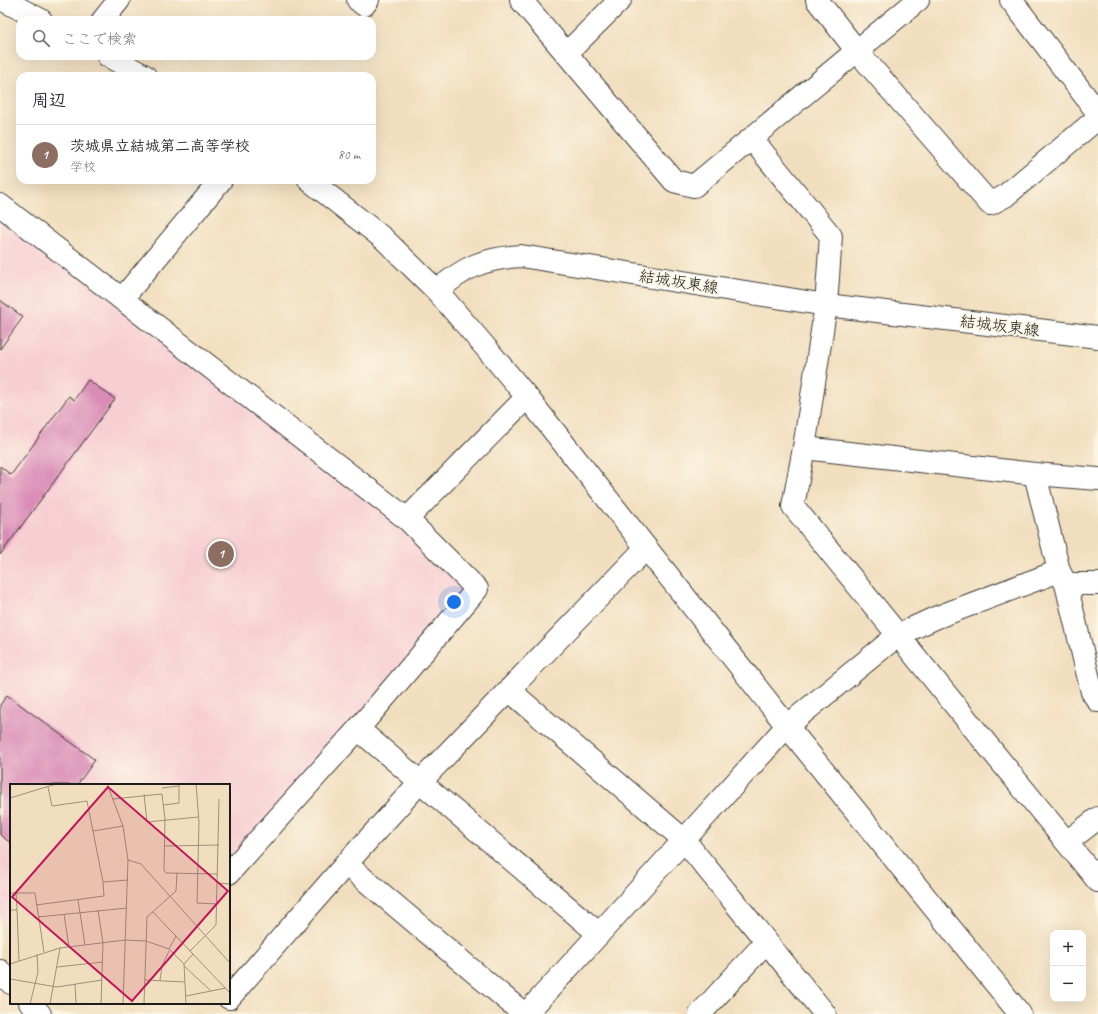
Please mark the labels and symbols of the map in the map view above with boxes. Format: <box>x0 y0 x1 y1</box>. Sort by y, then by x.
street label: 結城坂東線 <box>638 266 720 298</box>
street label: 結城坂東線 <box>959 311 1041 341</box>
pin: 1 <box>208 539 234 569</box>
your location <box>444 592 464 612</box>
inset map <box>10 784 230 1004</box>

